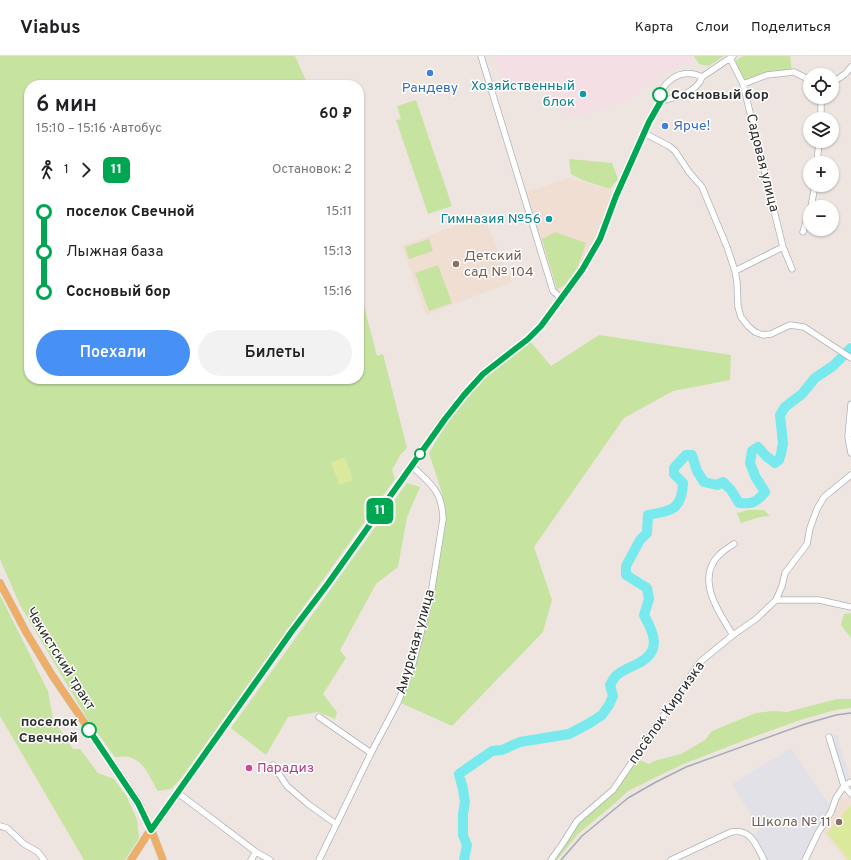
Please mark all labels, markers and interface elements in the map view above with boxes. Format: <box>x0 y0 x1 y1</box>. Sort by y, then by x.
text: Viabus <box>20 16 81 40</box>
text: Карта <box>635 19 673 36</box>
text: Слои <box>695 19 729 36</box>
text: Поделиться <box>751 19 831 36</box>
marker: Рандеву <box>425 68 435 78</box>
map controls <box>803 68 839 236</box>
button: locate <box>803 68 839 104</box>
place label: Хозяйственный блок <box>471 78 575 111</box>
place label: Рандеву <box>402 80 458 97</box>
marker: Сосновый бор <box>652 87 668 103</box>
place label: Сосновый бор <box>671 87 769 104</box>
marker: Хозяйственный блок <box>578 89 588 99</box>
text: 6 мин <box>36 92 97 119</box>
text: 60 ₽ <box>319 105 352 124</box>
street label: Садовая улица <box>742 112 782 214</box>
button: layers <box>803 112 839 148</box>
place label: Ярче! <box>673 118 710 135</box>
text: 15:10 – 15:16 · Автобус <box>36 121 162 137</box>
marker: Ярче! <box>660 121 670 131</box>
button: + <box>803 156 839 192</box>
icon: walk <box>36 159 58 181</box>
icon: forward <box>75 159 97 181</box>
text: 11 <box>111 161 122 178</box>
text: 1 <box>64 162 69 178</box>
text: Остановок: 2 <box>272 162 352 178</box>
button: − <box>803 200 839 236</box>
text: поселок Свечной <box>66 203 194 222</box>
text: 15:11 <box>326 204 352 220</box>
place label: Гимназия №56 <box>441 211 541 228</box>
marker: Гимназия №56 <box>544 214 554 224</box>
text: Лыжная база <box>66 243 163 262</box>
text: 15:13 <box>323 244 352 260</box>
place label: Детский сад № 104 <box>464 248 534 281</box>
marker: Детский сад № 104 <box>451 259 461 269</box>
text: Сосновый бор <box>66 283 171 302</box>
text: 15:16 <box>324 284 352 300</box>
button: Поехали <box>36 330 190 376</box>
button: Билеты <box>198 330 352 376</box>
unlabelled marker <box>414 448 426 460</box>
line badge: 11 <box>362 498 398 524</box>
text: 11 <box>374 502 386 519</box>
street label: Амурская улица <box>393 588 439 696</box>
street label: Чекистский тракт <box>21 604 99 714</box>
street label: посёлок Киргизка <box>625 658 709 768</box>
place label: поселок Свечной <box>19 714 78 747</box>
marker: поселок Свечной <box>81 722 97 738</box>
place label: Парадиз <box>257 760 314 777</box>
marker: Парадиз <box>244 763 254 773</box>
place label: Школа № 11 <box>751 814 831 831</box>
marker: Школа № 11 <box>834 817 844 827</box>

